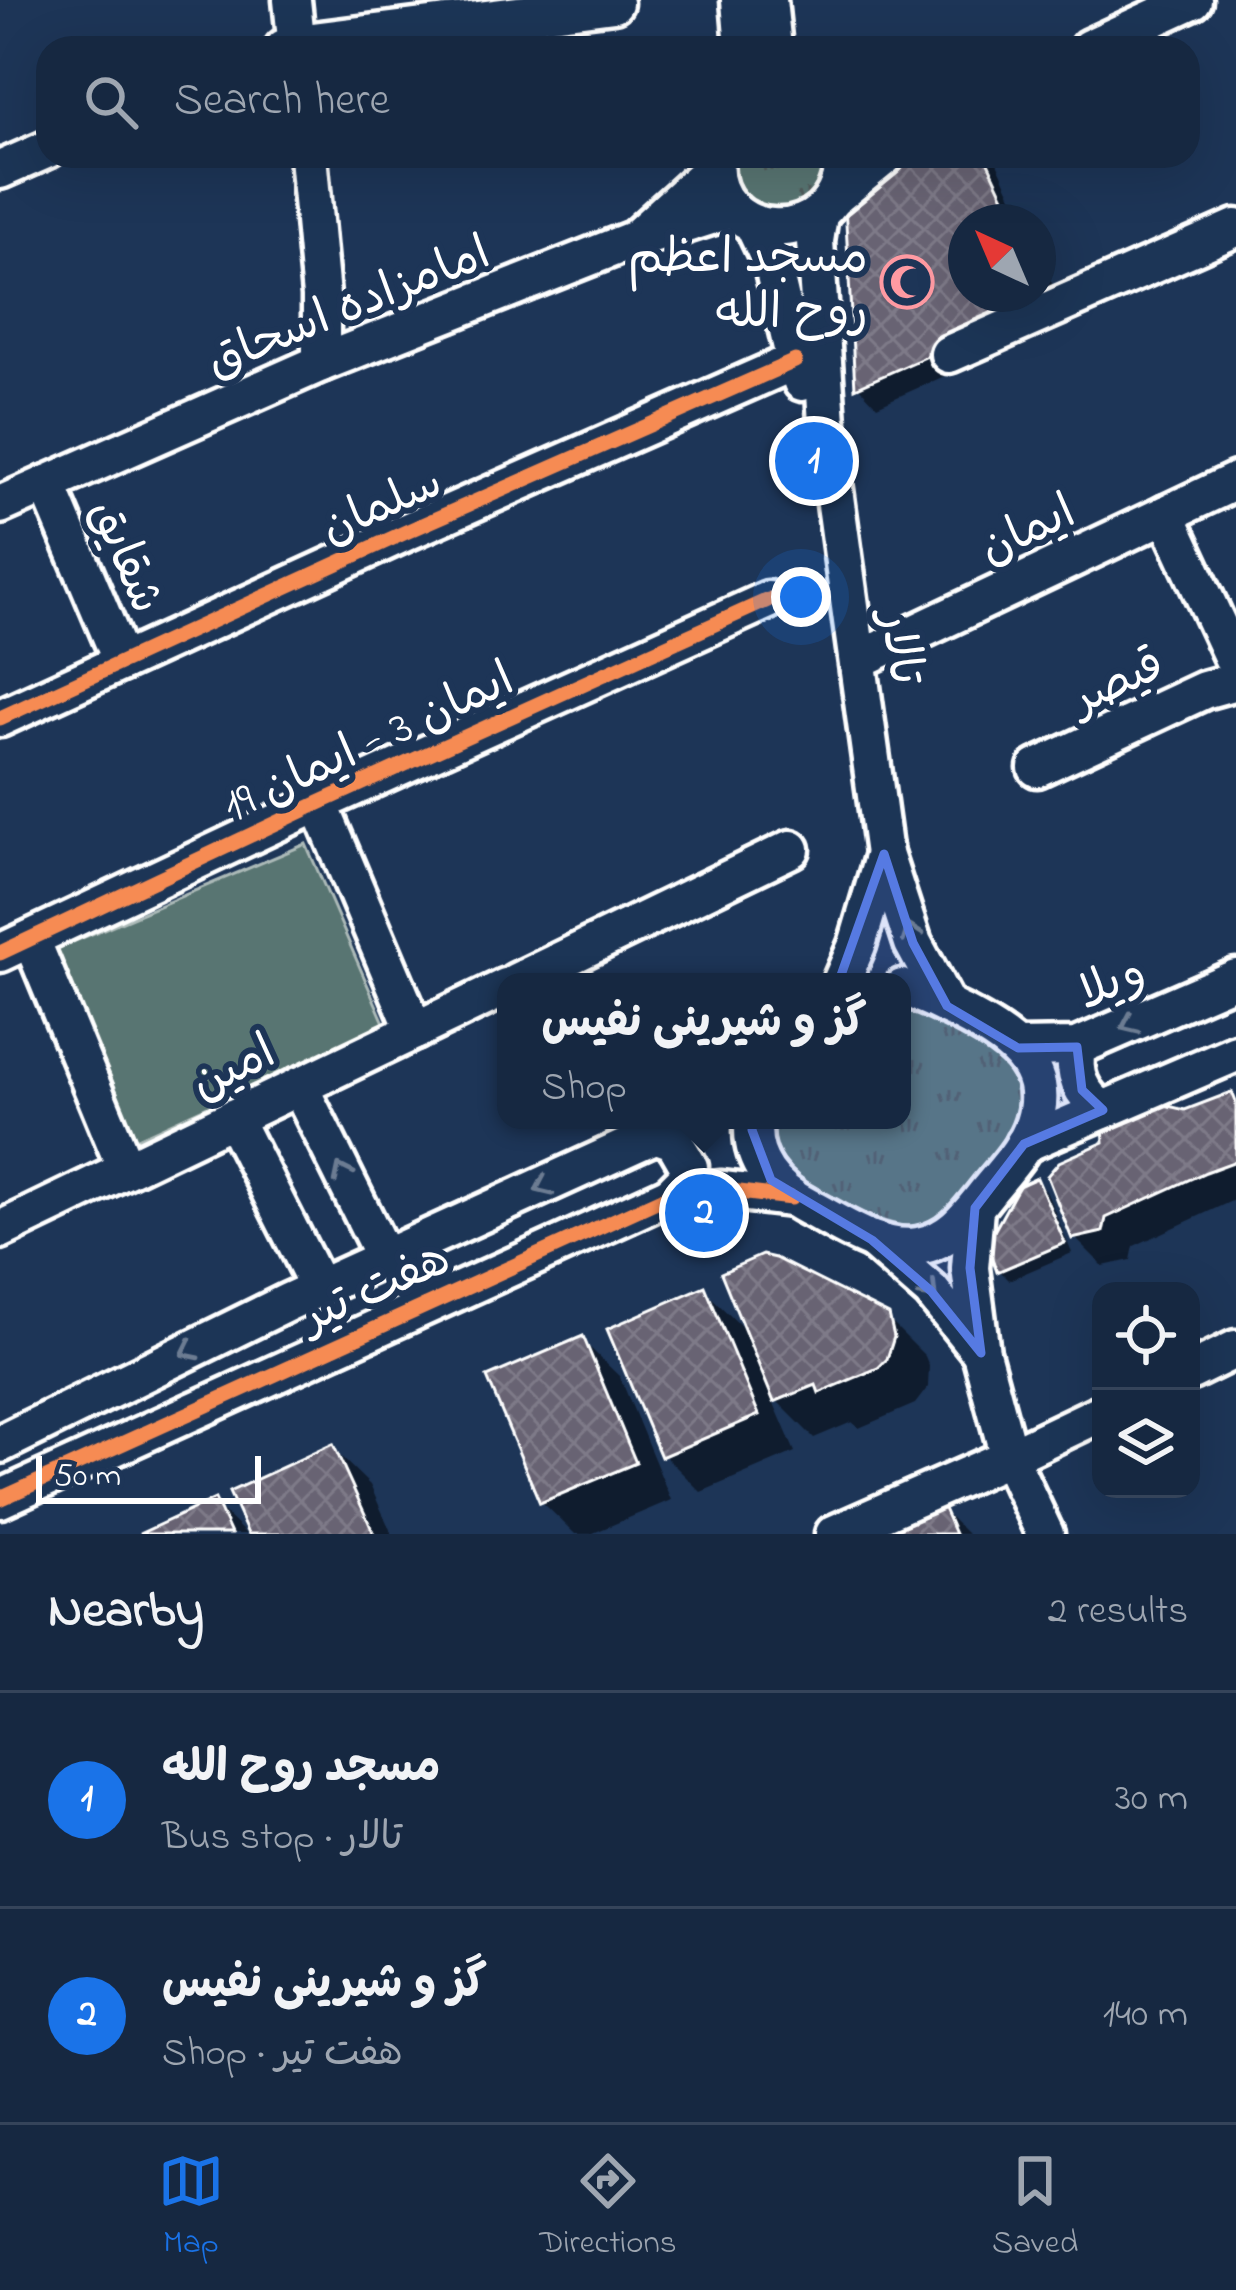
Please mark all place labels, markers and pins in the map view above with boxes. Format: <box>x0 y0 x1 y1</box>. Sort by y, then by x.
place label: مسجد اعظم روح الله <box>628 224 868 349</box>
mosque icon: مسجد اعظم روح الله <box>879 254 935 310</box>
pin: 1 <box>775 416 853 506</box>
pin: 2 <box>665 1168 743 1258</box>

